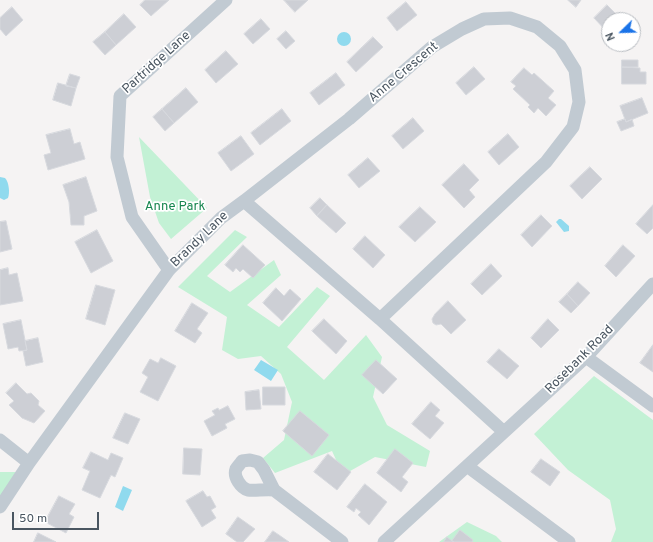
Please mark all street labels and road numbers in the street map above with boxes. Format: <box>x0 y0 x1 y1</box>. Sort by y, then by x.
street label: Partridge Lane <box>120 28 194 98</box>
street label: Anne Crescent <box>366 40 442 106</box>
street label: Brandy Lane <box>168 209 232 271</box>
street label: Rosebank Road <box>543 323 617 397</box>

